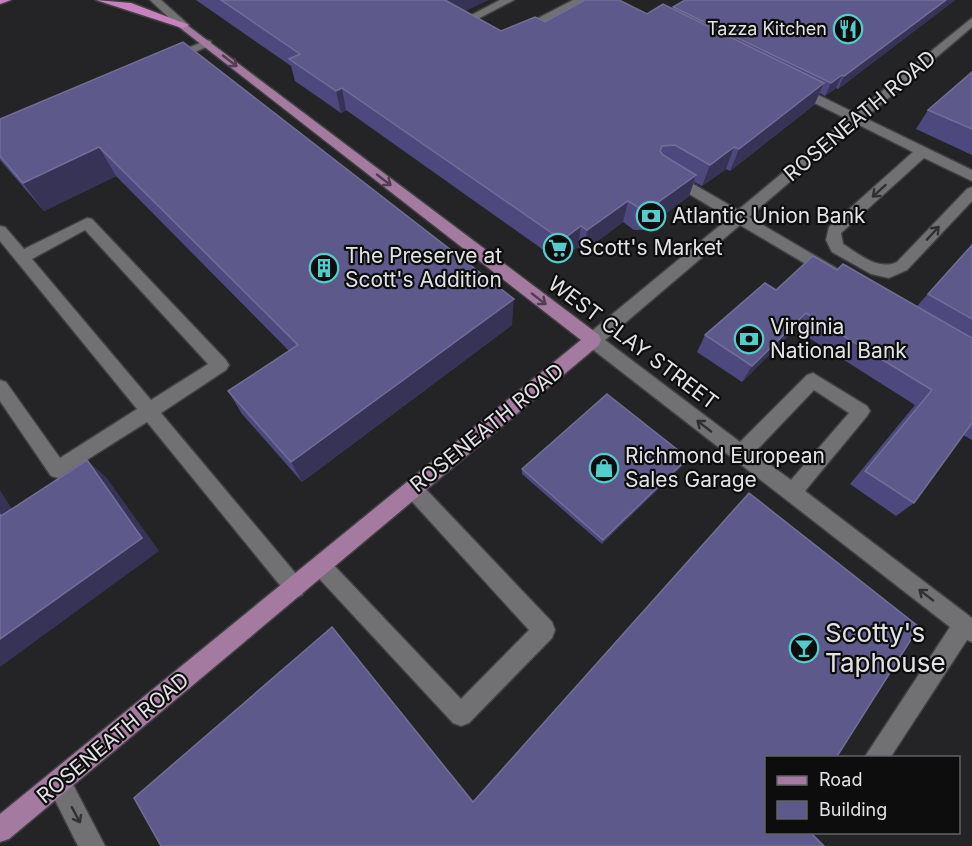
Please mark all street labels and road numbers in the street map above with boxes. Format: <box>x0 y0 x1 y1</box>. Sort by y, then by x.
street label: ROSENEATH ROAD <box>779 45 941 186</box>
street label: WEST CLAY STREET <box>544 271 723 415</box>
street label: ROSENEATH ROAD <box>405 358 569 497</box>
street label: ROSENEATH ROAD <box>32 667 194 808</box>

